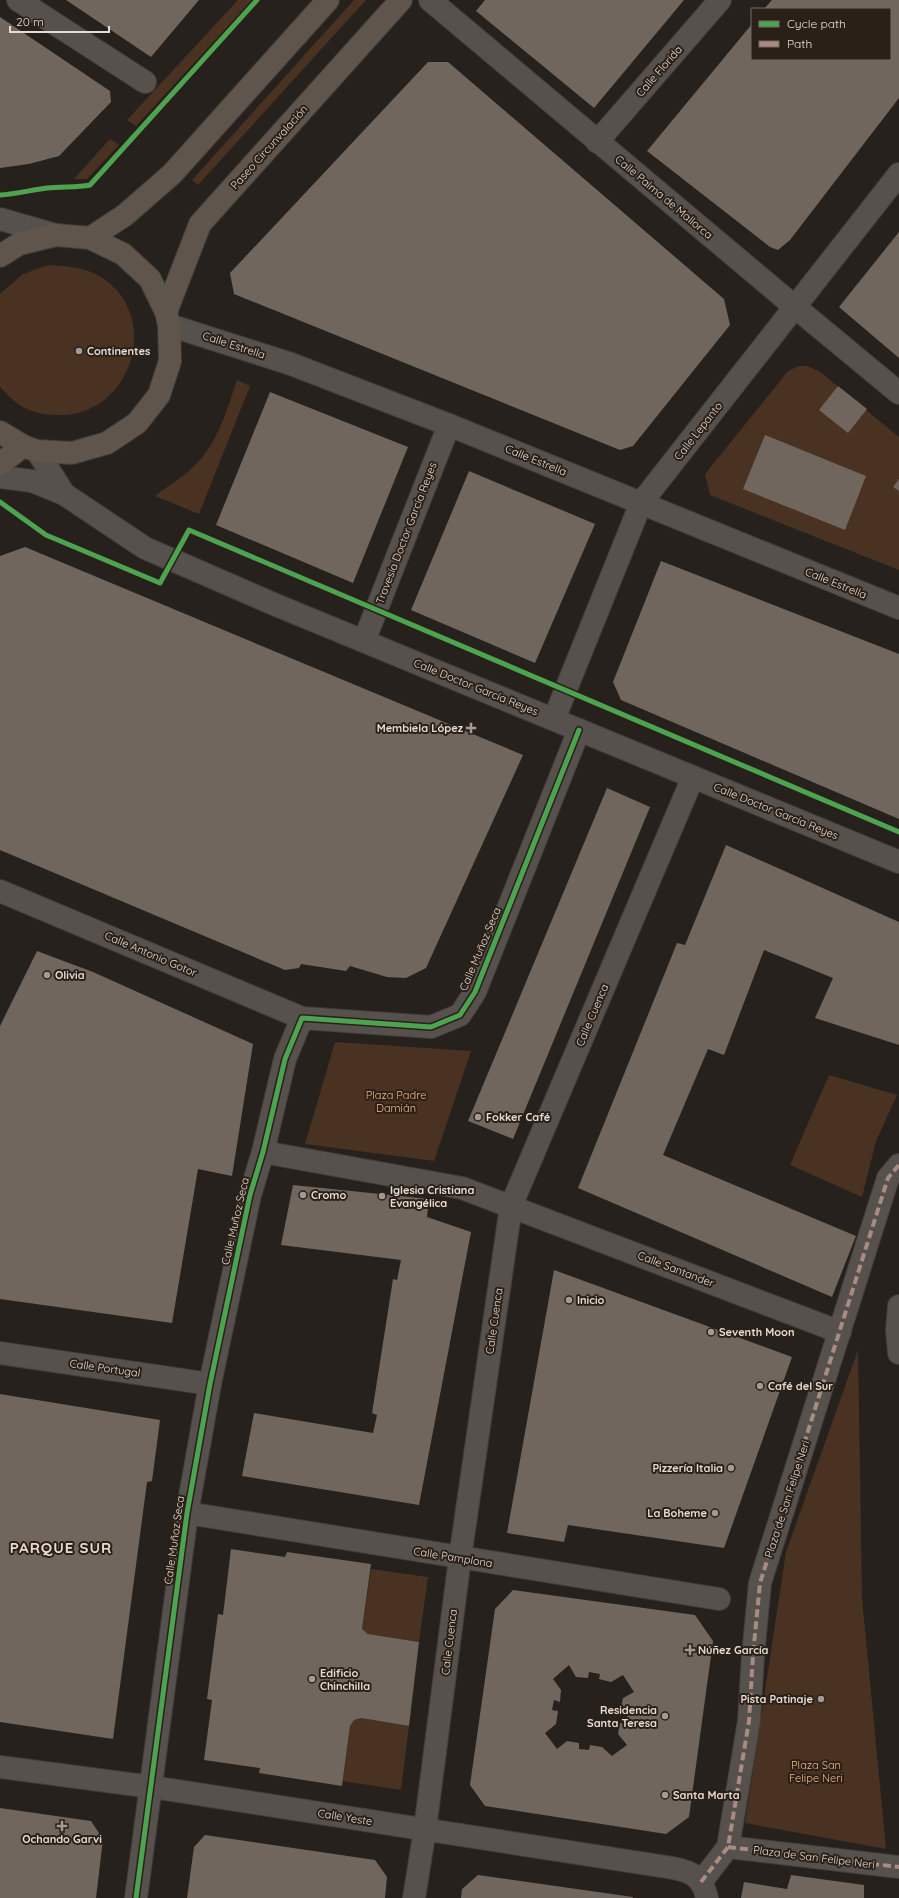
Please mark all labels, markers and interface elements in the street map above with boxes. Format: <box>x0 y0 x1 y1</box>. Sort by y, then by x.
scale bar <box>10 8 109 34</box>
legend <box>751 8 891 60</box>
text: 20 m <box>16 14 44 29</box>
text: Cycle path <box>787 16 846 31</box>
text: Path <box>787 36 812 51</box>
street label: Calle Florida <box>633 43 685 99</box>
street label: Paseo Circunvalación <box>227 102 311 192</box>
street label: Calle Palma de Mallorca <box>612 152 716 242</box>
street label: Calle Estrella <box>201 328 267 362</box>
place label: Continentes <box>87 344 150 358</box>
marker: Continentes <box>74 346 84 356</box>
street label: Calle Lepanto <box>671 399 725 463</box>
street label: Calle Estrella <box>503 441 569 479</box>
street label: Travesía Doctor García Reyes <box>372 460 440 606</box>
street label: Calle Estrella <box>803 564 869 602</box>
street label: Calle Doctor García Reyes <box>412 656 540 718</box>
place label: Membiela López <box>377 721 464 735</box>
marker: Membiela López <box>466 723 476 733</box>
street label: Calle Doctor García Reyes <box>712 780 840 842</box>
street label: Calle Muñoz Seca <box>456 905 504 993</box>
street label: Calle Antonio Gotor <box>103 928 200 980</box>
place label: Olivia <box>55 968 85 982</box>
marker: Olivia <box>42 970 52 980</box>
street label: Calle Cuenca <box>573 982 611 1048</box>
park label: Plaza Padre Damián <box>366 1088 426 1115</box>
place label: Fokker Café <box>486 1110 551 1124</box>
marker: Fokker Café <box>473 1112 483 1122</box>
street label: Calle Muñoz Seca <box>218 1176 252 1266</box>
place label: Iglesia Cristiana Evangélica <box>390 1183 474 1210</box>
place label: Cromo <box>311 1188 346 1202</box>
marker: Cromo <box>298 1190 308 1200</box>
marker: Iglesia Cristiana Evangélica <box>377 1191 387 1201</box>
street label: Calle Santander <box>636 1248 717 1290</box>
street label: Calle Cuenca <box>482 1287 506 1355</box>
place label: Inicio <box>577 1293 604 1307</box>
marker: Inicio <box>564 1295 574 1305</box>
place label: Seventh Moon <box>719 1325 795 1339</box>
marker: Seventh Moon <box>706 1327 716 1337</box>
street label: Calle Portugal <box>69 1356 141 1380</box>
place label: Café del Sur <box>768 1379 833 1393</box>
marker: Café del Sur <box>755 1381 765 1391</box>
street label: Plaza de San Felipe Neri <box>761 1439 813 1559</box>
place label: Pizzería Italia <box>652 1461 723 1475</box>
marker: Pizzería Italia <box>726 1463 736 1473</box>
street label: Calle Muñoz Seca <box>161 1495 187 1585</box>
place label: La Boheme <box>647 1506 708 1520</box>
marker: La Boheme <box>710 1508 720 1518</box>
district label: PARQUE SUR <box>10 1538 112 1557</box>
street label: Calle Pamplona <box>412 1544 494 1570</box>
street label: Calle Cuenca <box>438 1608 460 1676</box>
place label: Núñez García <box>698 1643 769 1657</box>
marker: Núñez García <box>685 1645 695 1655</box>
place label: Edificio Chinchilla <box>320 1666 370 1693</box>
marker: Edificio Chinchilla <box>307 1674 317 1684</box>
place label: Pista Patinaje <box>740 1692 814 1706</box>
marker: Pista Patinaje <box>816 1694 826 1704</box>
place label: Residencia Santa Teresa <box>587 1703 657 1730</box>
marker: Residencia Santa Teresa <box>660 1711 670 1721</box>
park label: Plaza San Felipe Neri <box>789 1758 843 1785</box>
place label: Santa Marta <box>673 1788 740 1802</box>
marker: Santa Marta <box>660 1790 670 1800</box>
street label: Calle Yeste <box>317 1806 373 1828</box>
marker: Ochando Garvi <box>57 1821 67 1831</box>
place label: Ochando Garvi <box>22 1832 102 1846</box>
street label: Plaza de San Felipe Neri <box>752 1843 876 1871</box>

